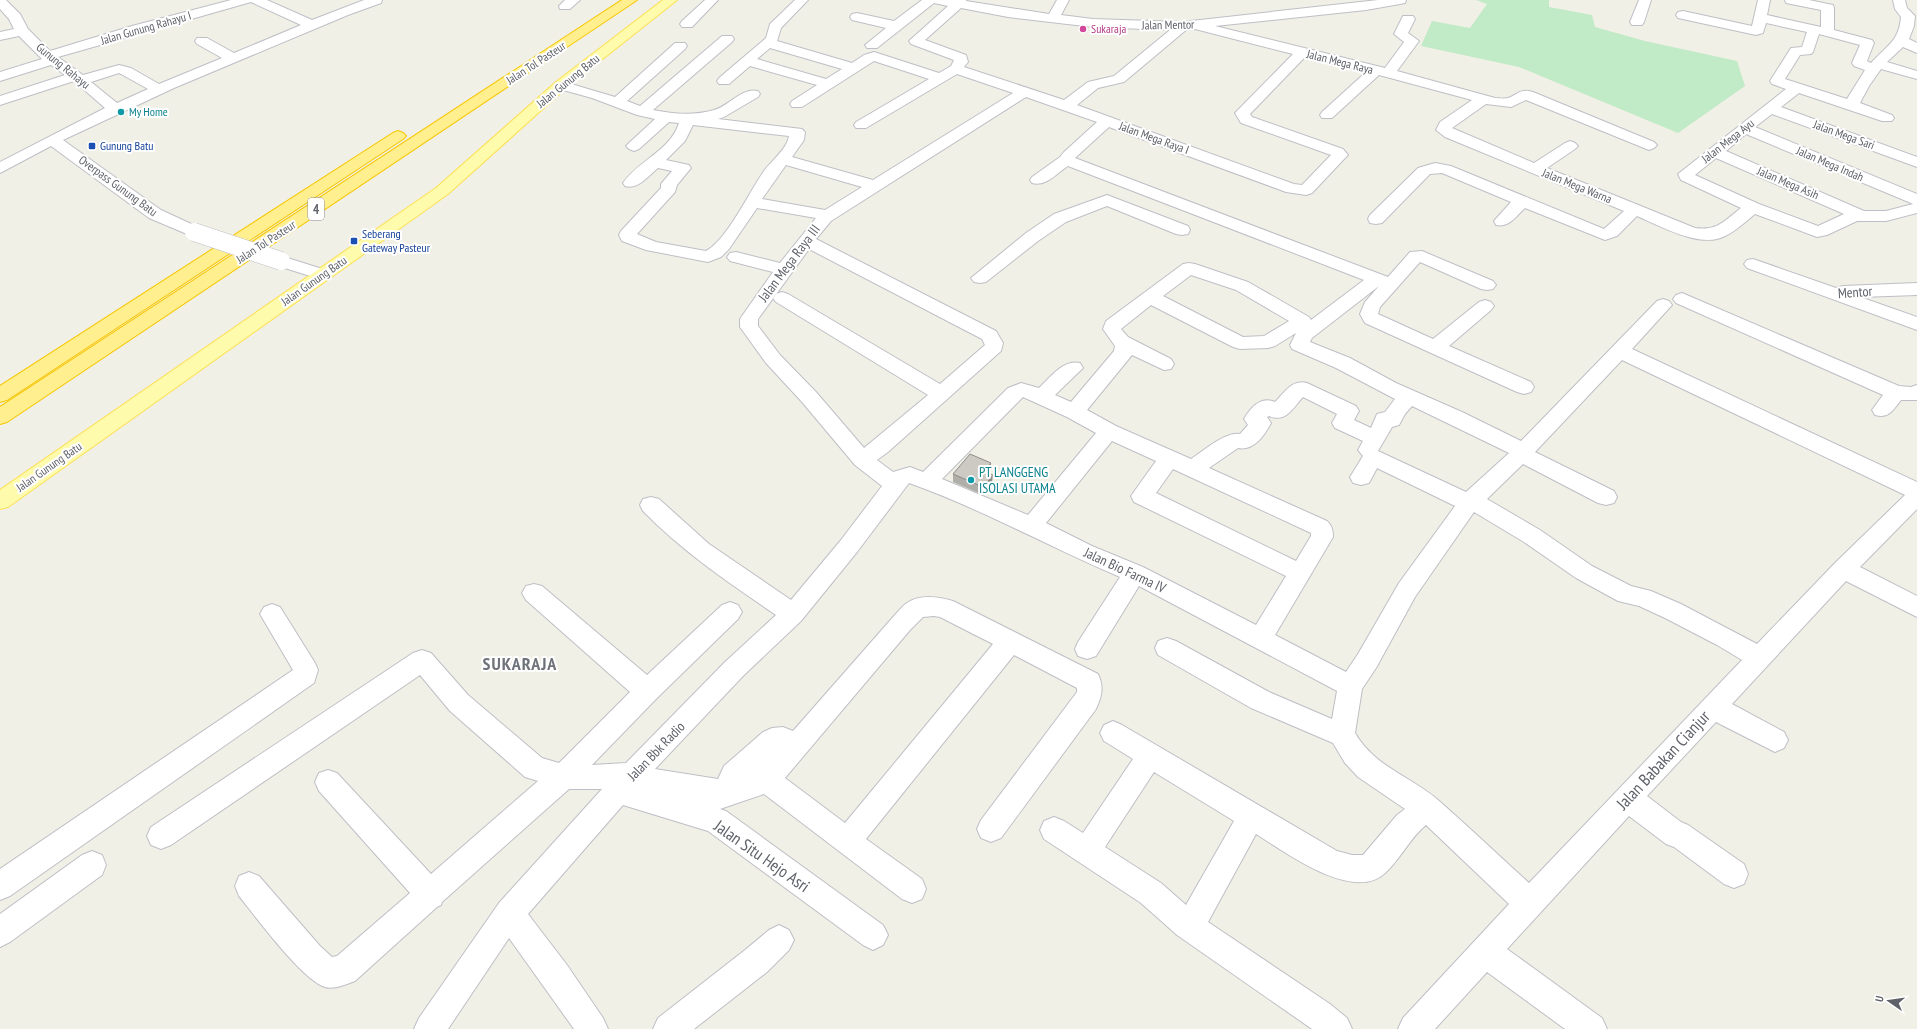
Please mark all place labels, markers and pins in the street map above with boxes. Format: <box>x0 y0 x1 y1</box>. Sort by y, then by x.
place label: Sukaraja <box>1091 21 1126 36</box>
marker: Sukaraja <box>1078 24 1088 34</box>
place label: My Home <box>129 104 168 119</box>
marker: My Home <box>116 107 126 117</box>
place label: Gunung Batu <box>100 138 154 153</box>
marker: Gunung Batu <box>87 141 97 151</box>
place label: Seberang Gateway Pasteur <box>362 226 431 255</box>
marker: Seberang Gateway Pasteur <box>349 236 359 246</box>
place label: PT LANGGENG ISOLASI UTAMA <box>979 463 1056 497</box>
marker: PT LANGGENG ISOLASI UTAMA <box>966 475 976 485</box>

